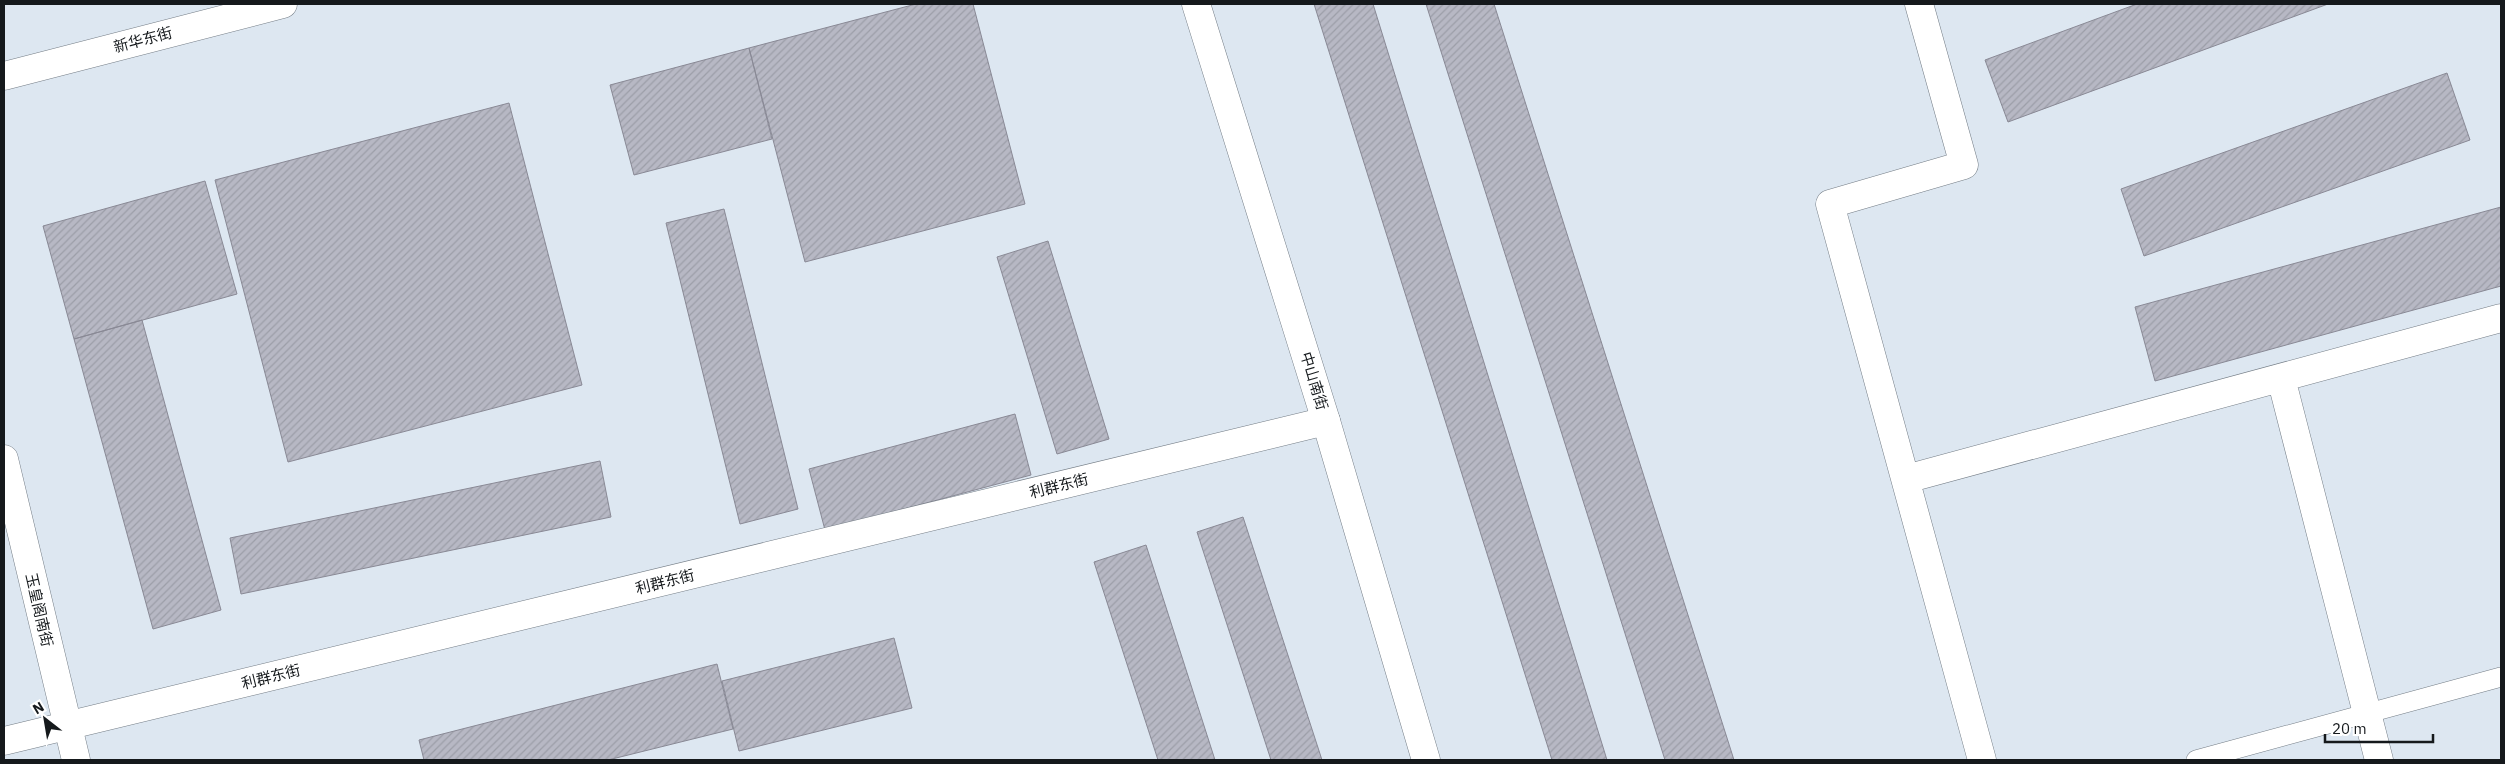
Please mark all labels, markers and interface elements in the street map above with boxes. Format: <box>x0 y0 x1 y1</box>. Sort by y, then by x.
street label: 新华东街 <box>111 23 174 56</box>
street label: 中山南街 <box>1297 349 1332 412</box>
street label: 利群东街 <box>1027 469 1090 502</box>
street label: 利群东街 <box>633 565 696 598</box>
street label: 玉皇阁南街 <box>22 571 57 649</box>
street label: 利群东街 <box>239 660 302 693</box>
north arrow <box>20 694 70 744</box>
text: N <box>29 698 47 718</box>
scale bar <box>2325 712 2432 744</box>
text: 20 m <box>2332 719 2367 738</box>

